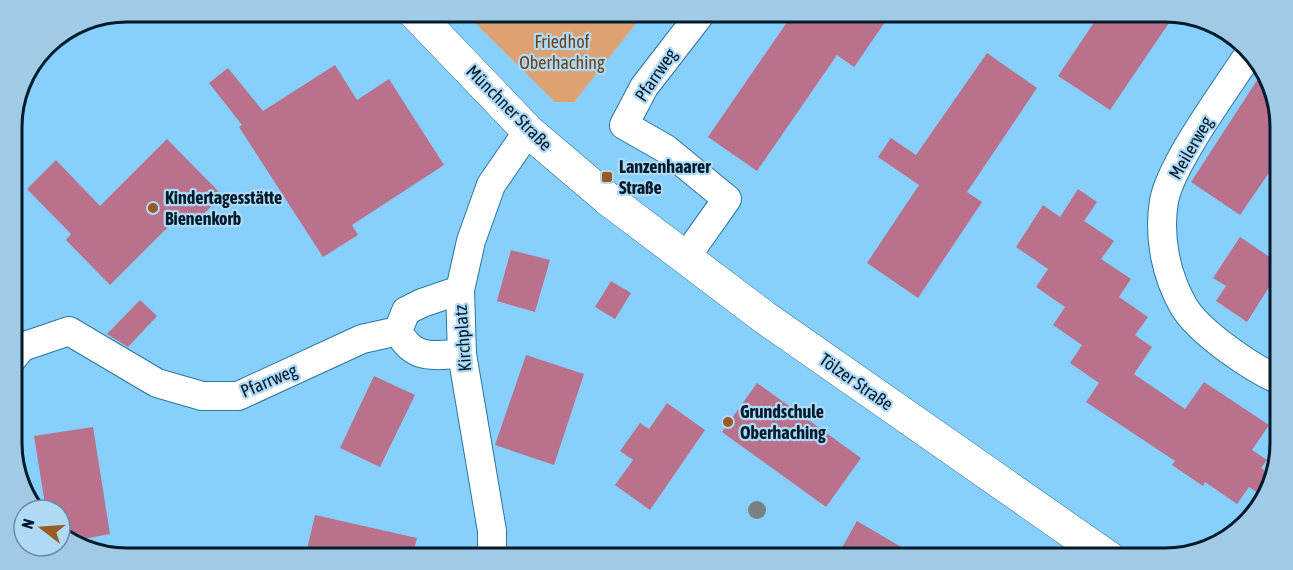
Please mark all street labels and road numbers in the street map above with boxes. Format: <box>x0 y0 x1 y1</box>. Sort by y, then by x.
street label: Pfarrweg <box>630 44 681 105</box>
street label: Münchner Straße <box>462 61 556 155</box>
street label: Meilerweg <box>1164 112 1217 183</box>
street label: Kirchplatz <box>450 303 475 372</box>
street label: Tölzer Straße <box>815 349 897 415</box>
street label: Pfarrweg <box>237 359 300 402</box>

